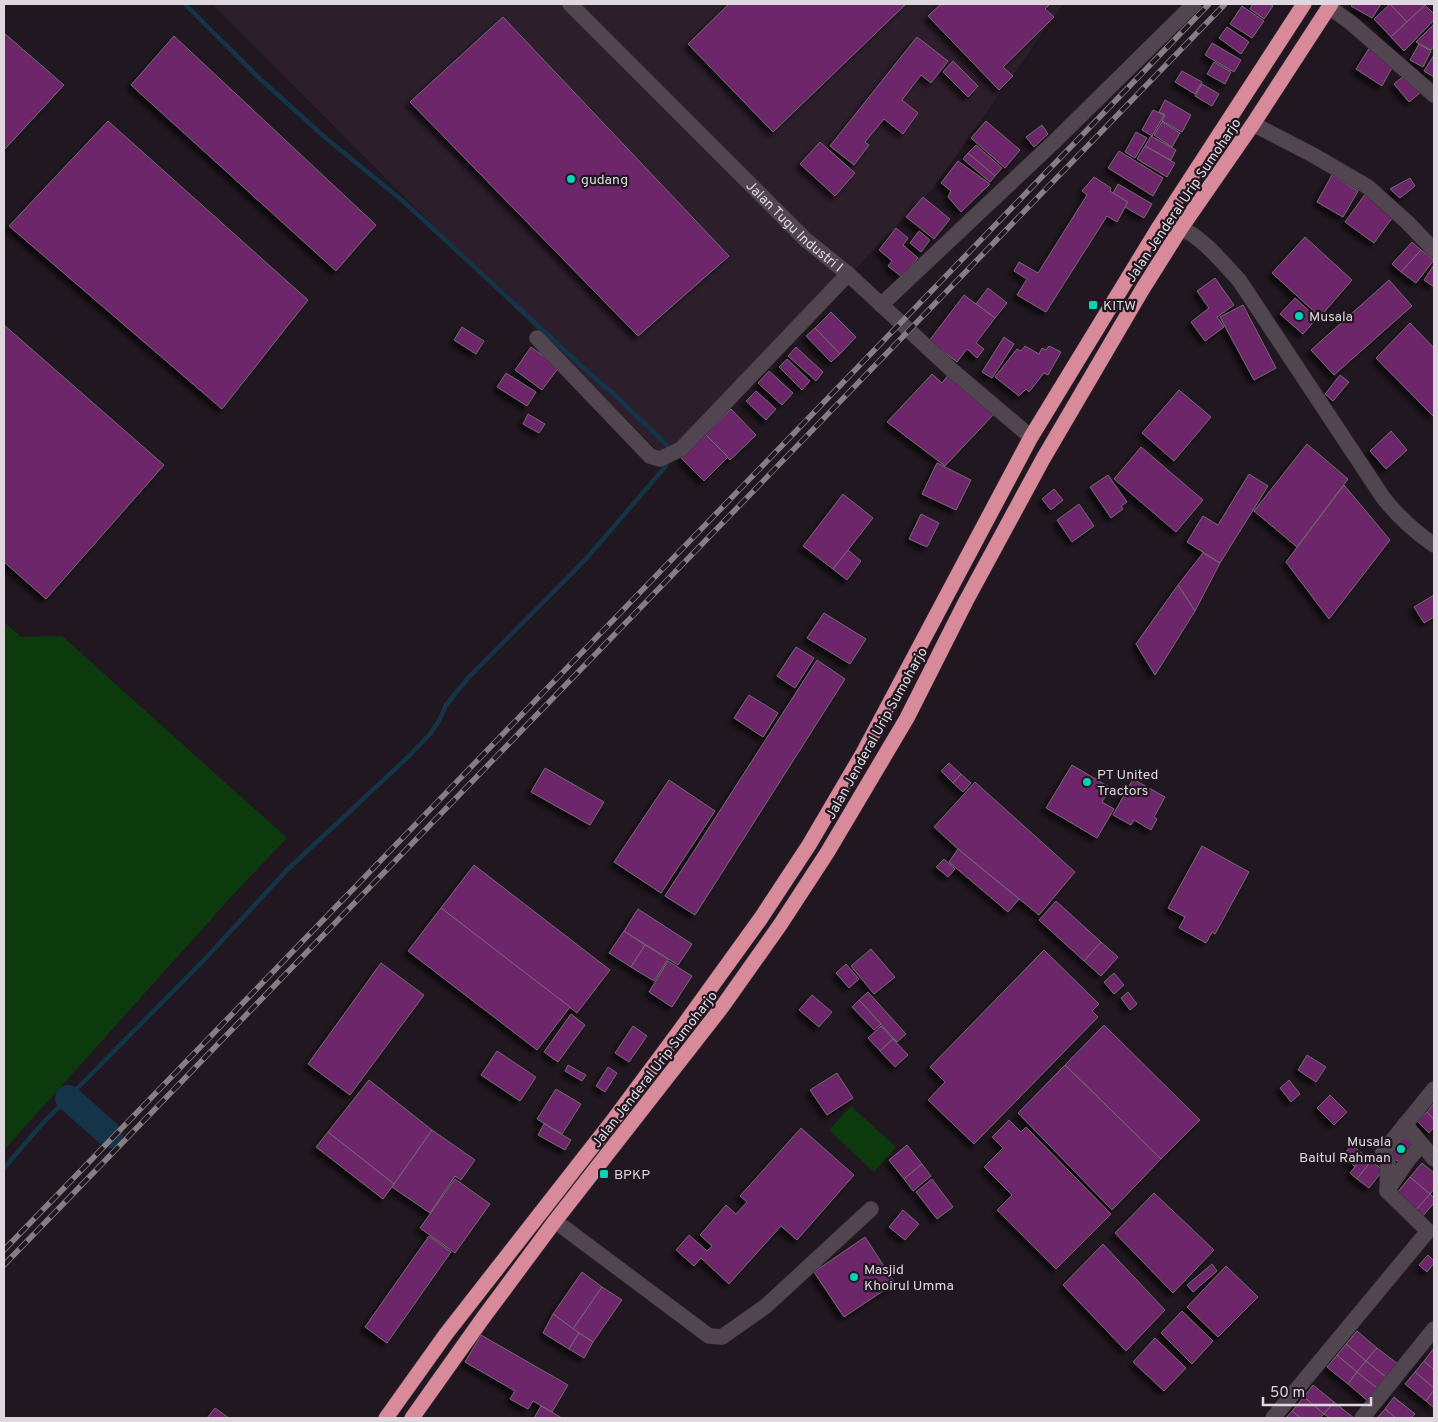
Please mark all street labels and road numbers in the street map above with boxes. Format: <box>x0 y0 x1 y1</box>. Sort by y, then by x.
street label: Jalan Jenderal Urip Sumoharjo <box>1123 115 1246 286</box>
street label: Jalan Tugu Industri I <box>742 178 846 276</box>
street label: Jalan Jenderal Urip Sumoharjo <box>823 645 932 823</box>
street label: Jalan Jenderal Urip Sumoharjo <box>589 988 722 1152</box>

